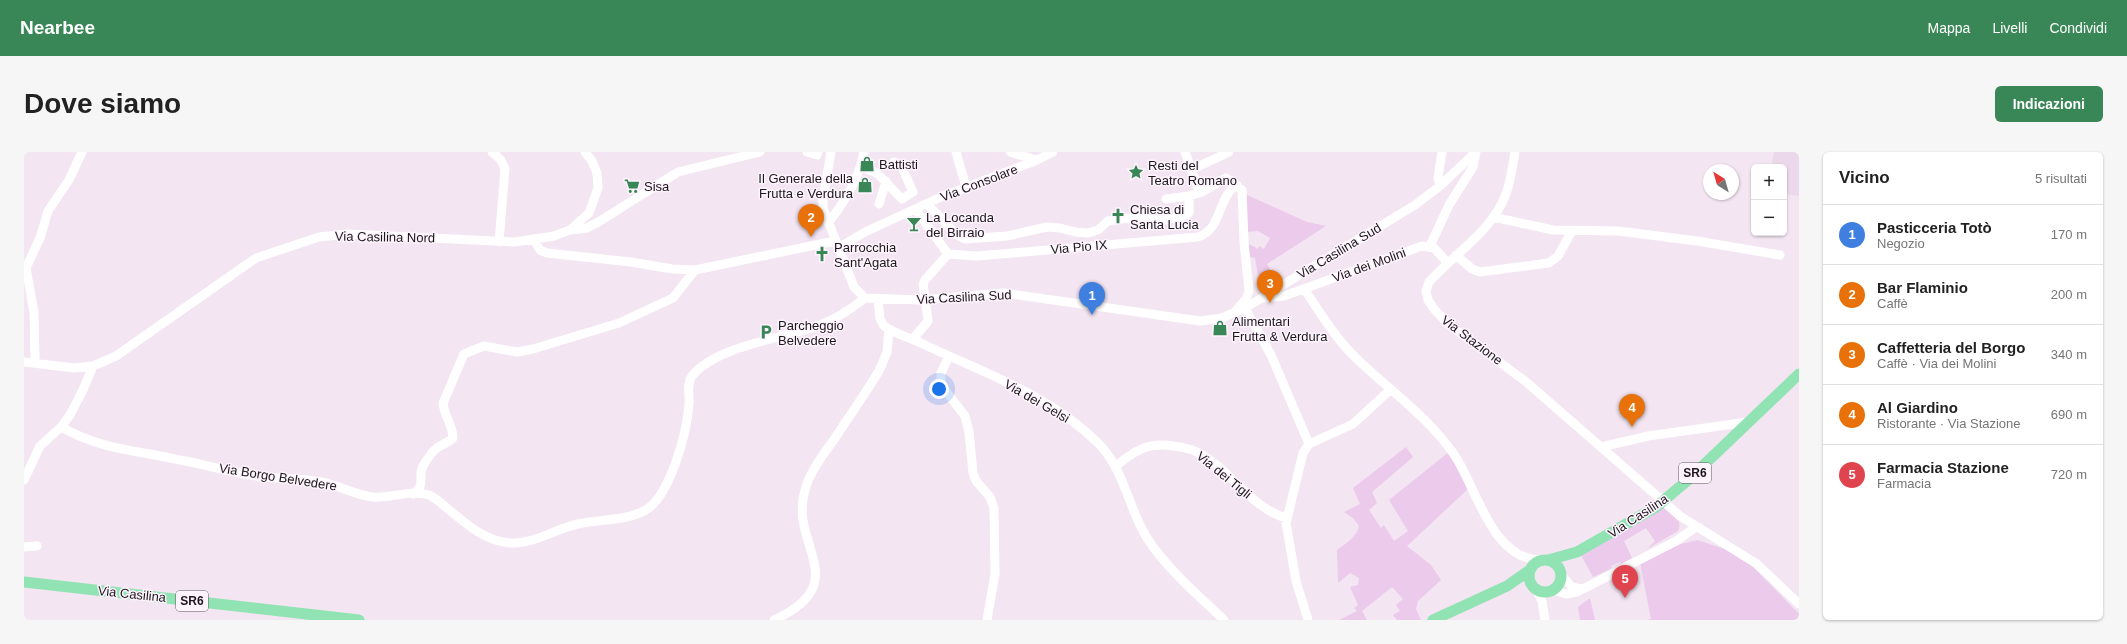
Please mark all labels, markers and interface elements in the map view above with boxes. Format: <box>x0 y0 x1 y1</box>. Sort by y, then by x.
text: Nearbee <box>20 17 95 38</box>
text: Mappa <box>1928 20 1970 36</box>
text: Livelli <box>1992 20 2027 36</box>
text: Condividi <box>2049 20 2107 36</box>
button: Indicazioni <box>1995 86 2103 122</box>
text: Dove siamo <box>24 88 181 119</box>
shop icon: Battisti <box>858 155 876 173</box>
place label: Battisti <box>879 157 918 172</box>
place label: Resti del Teatro Romano <box>1148 158 1237 188</box>
street label: Via Consolare <box>938 161 1020 205</box>
place icon: Resti del Teatro Romano <box>1127 163 1145 181</box>
north arrow <box>1703 164 1739 200</box>
map controls <box>1751 164 1787 236</box>
button: + <box>1751 164 1787 200</box>
text: Vicino <box>1839 168 1890 187</box>
place label: Il Generale della Frutta e Verdura <box>758 171 854 201</box>
text: 5 risultati <box>2035 171 2087 186</box>
shop icon: Il Generale della Frutta e Verdura <box>856 176 874 194</box>
supermarket icon: Sisa <box>623 177 641 195</box>
place label: Sisa <box>644 179 670 194</box>
button: − <box>1751 200 1787 236</box>
place label: Chiesa di Santa Lucia <box>1130 202 1199 232</box>
pin: 2 <box>798 204 824 237</box>
church icon: Chiesa di Santa Lucia <box>1109 207 1127 225</box>
place label: La Locanda del Birraio <box>926 210 995 240</box>
bar icon: La Locanda del Birraio <box>905 215 923 233</box>
text: Pasticceria Totò <box>1877 219 1992 236</box>
street label: Via Casilina Sud <box>1294 220 1384 282</box>
text: 1 <box>1848 227 1856 242</box>
text: 170 m <box>2051 227 2087 242</box>
street label: Via Casilina Nord <box>335 229 435 245</box>
text: Negozio <box>1877 236 1925 251</box>
street label: Via Pio IX <box>1050 237 1108 257</box>
place label: Parrocchia Sant'Agata <box>834 240 898 270</box>
church icon: Parrocchia Sant'Agata <box>813 245 831 263</box>
street label: Via dei Molini <box>1330 245 1408 285</box>
pin: 3 <box>1257 270 1283 303</box>
text: Bar Flaminio <box>1877 279 1968 296</box>
pin: 1 <box>1079 282 1105 315</box>
street label: Via Casilina Sud <box>916 287 1012 307</box>
text: 2 <box>1848 287 1856 302</box>
text: 200 m <box>2051 287 2087 302</box>
text: Caffè <box>1877 296 1908 311</box>
street label: Via Stazione <box>1438 312 1506 368</box>
place label: Alimentari Frutta & Verdura <box>1232 314 1328 344</box>
place label: Parcheggio Belvedere <box>778 318 844 348</box>
shop icon: Alimentari Frutta & Verdura <box>1211 319 1229 337</box>
parking icon: Parcheggio Belvedere <box>757 323 775 341</box>
text: Caffetteria del Borgo <box>1877 339 2025 356</box>
text: 3 <box>1848 347 1856 362</box>
text: 340 m <box>2051 347 2087 362</box>
text: Caffè · Via dei Molini <box>1877 356 1996 371</box>
street label: Via dei Gelsi <box>1002 376 1072 426</box>
your location <box>929 379 949 399</box>
pin: 4 <box>1619 394 1645 427</box>
text: Al Giardino <box>1877 399 1958 416</box>
text: 4 <box>1848 407 1856 422</box>
text: 690 m <box>2051 407 2087 422</box>
text: Ristorante · Via Stazione <box>1877 416 2021 431</box>
street label: Via dei Tigli <box>1194 448 1255 502</box>
text: Farmacia Stazione <box>1877 459 2009 476</box>
street label: Via Borgo Belvedere <box>218 460 338 494</box>
road number: SR6 <box>1679 463 1711 483</box>
text: 5 <box>1848 467 1856 482</box>
text: 720 m <box>2051 467 2087 482</box>
text: Farmacia <box>1877 476 1931 491</box>
street label: Via Casilina <box>1605 491 1671 541</box>
pin: 5 <box>1612 565 1638 598</box>
street label: Via Casilina <box>97 583 168 605</box>
road number: SR6 <box>176 591 208 611</box>

